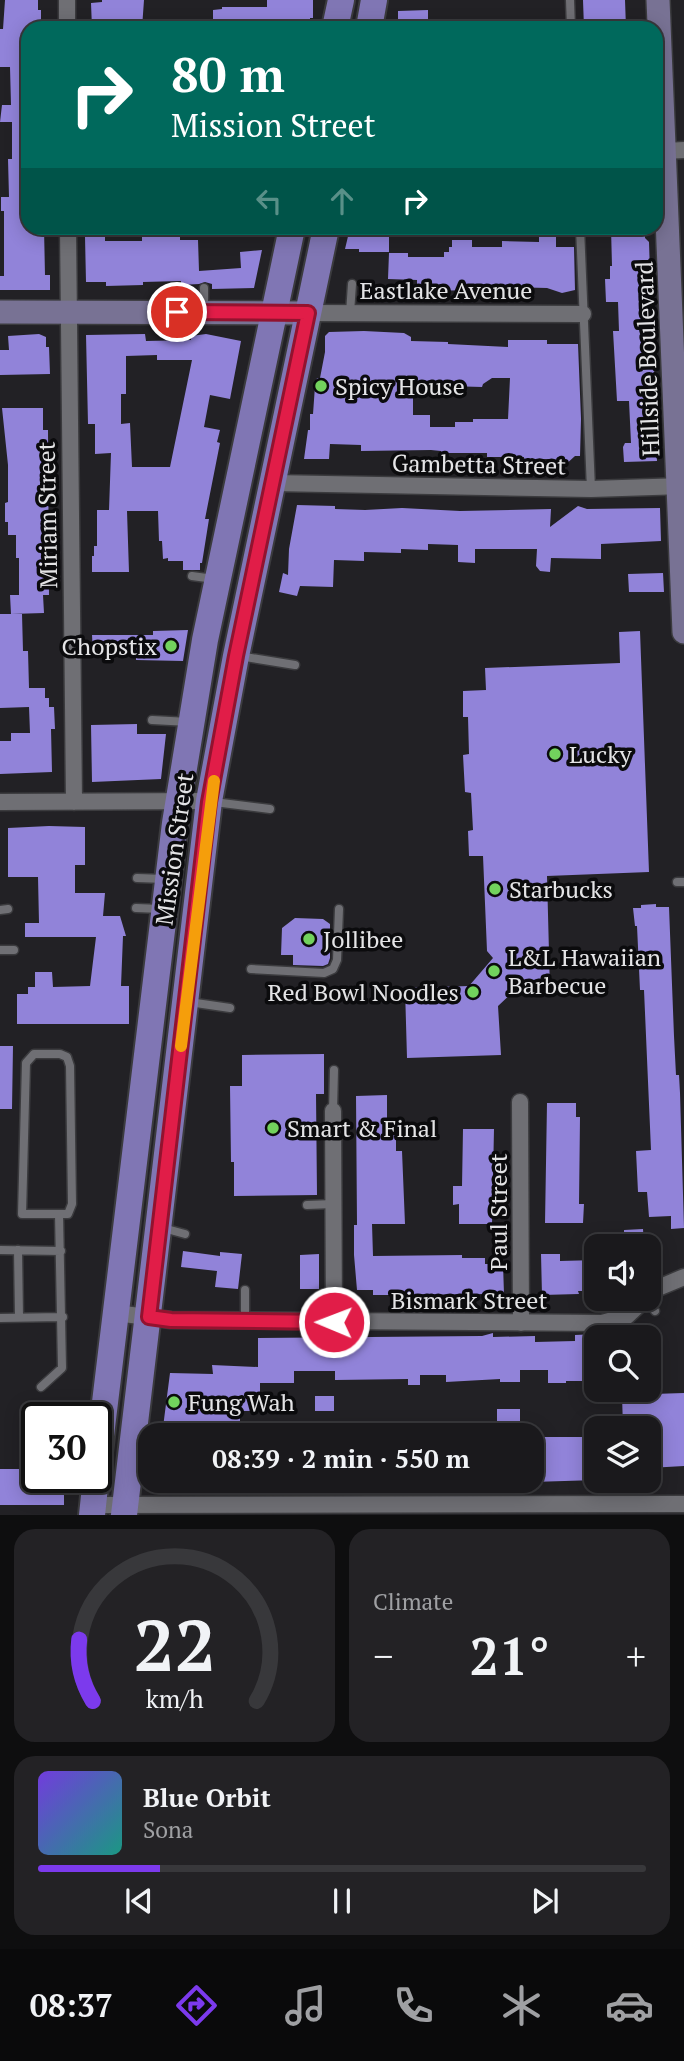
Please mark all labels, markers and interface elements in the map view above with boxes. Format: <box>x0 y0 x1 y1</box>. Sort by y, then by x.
text: 80 m <box>171 41 285 106</box>
icon: right <box>56 49 147 140</box>
text: Mission Street <box>171 104 376 146</box>
icon: left <box>250 182 288 220</box>
icon: ahead <box>323 182 361 220</box>
icon: right <box>396 182 434 220</box>
street label: Hillside Boulevard <box>628 261 666 457</box>
street label: Eastlake Avenue <box>360 274 532 306</box>
pin <box>147 282 207 342</box>
icon: arrive <box>158 293 196 331</box>
place label: Spicy House <box>335 370 465 402</box>
marker: Spicy House <box>313 378 329 394</box>
street label: Miriam Street <box>30 441 64 589</box>
street label: Gambetta Street <box>392 446 566 482</box>
place label: Chopstix <box>62 630 158 662</box>
marker: Chopstix <box>163 638 179 654</box>
place label: Lucky <box>569 738 633 770</box>
marker: Lucky <box>547 746 563 762</box>
street label: Mission Street <box>147 771 201 927</box>
place label: Starbucks <box>509 873 613 905</box>
marker: Starbucks <box>487 881 503 897</box>
place label: Jollibee <box>323 923 403 955</box>
marker: Jollibee <box>301 931 317 947</box>
place label: L&L Hawaiian Barbecue <box>508 941 661 1001</box>
marker: L&L Hawaiian Barbecue <box>486 963 502 979</box>
place label: Red Bowl Noodles <box>268 976 459 1008</box>
marker: Red Bowl Noodles <box>465 984 481 1000</box>
place label: Smart & Final <box>287 1112 437 1144</box>
marker: Smart & Final <box>265 1120 281 1136</box>
street label: Paul Street <box>482 1153 514 1271</box>
map controls <box>584 1234 661 1493</box>
button: sound <box>584 1234 661 1311</box>
street label: Bismark Street <box>391 1284 547 1316</box>
position arrow <box>297 1285 371 1359</box>
button: search <box>584 1325 661 1402</box>
place label: Fung Wah <box>188 1386 295 1418</box>
marker: Fung Wah <box>166 1394 182 1410</box>
speed limit sign: 30 <box>21 1402 112 1493</box>
button: layers <box>584 1416 661 1493</box>
text: 08:39 · 2 min · 550 m <box>212 1441 470 1475</box>
text: Climate <box>373 1586 453 1617</box>
text: 22 <box>133 1596 216 1693</box>
text: 21° <box>469 1621 550 1690</box>
text: − <box>373 1631 393 1681</box>
text: + <box>626 1631 646 1681</box>
text: km/h <box>146 1682 204 1715</box>
text: Blue Orbit <box>143 1780 271 1814</box>
text: Sona <box>143 1814 193 1845</box>
icon: previous <box>120 1882 158 1920</box>
icon: pause <box>323 1882 361 1920</box>
icon: next <box>526 1882 564 1920</box>
icon: directions <box>172 1981 221 2030</box>
icon: music <box>281 1981 330 2030</box>
icon: phone <box>389 1981 438 2030</box>
icon: climate <box>497 1981 546 2030</box>
icon: car <box>605 1981 654 2030</box>
text: 08:37 <box>30 1984 113 2026</box>

